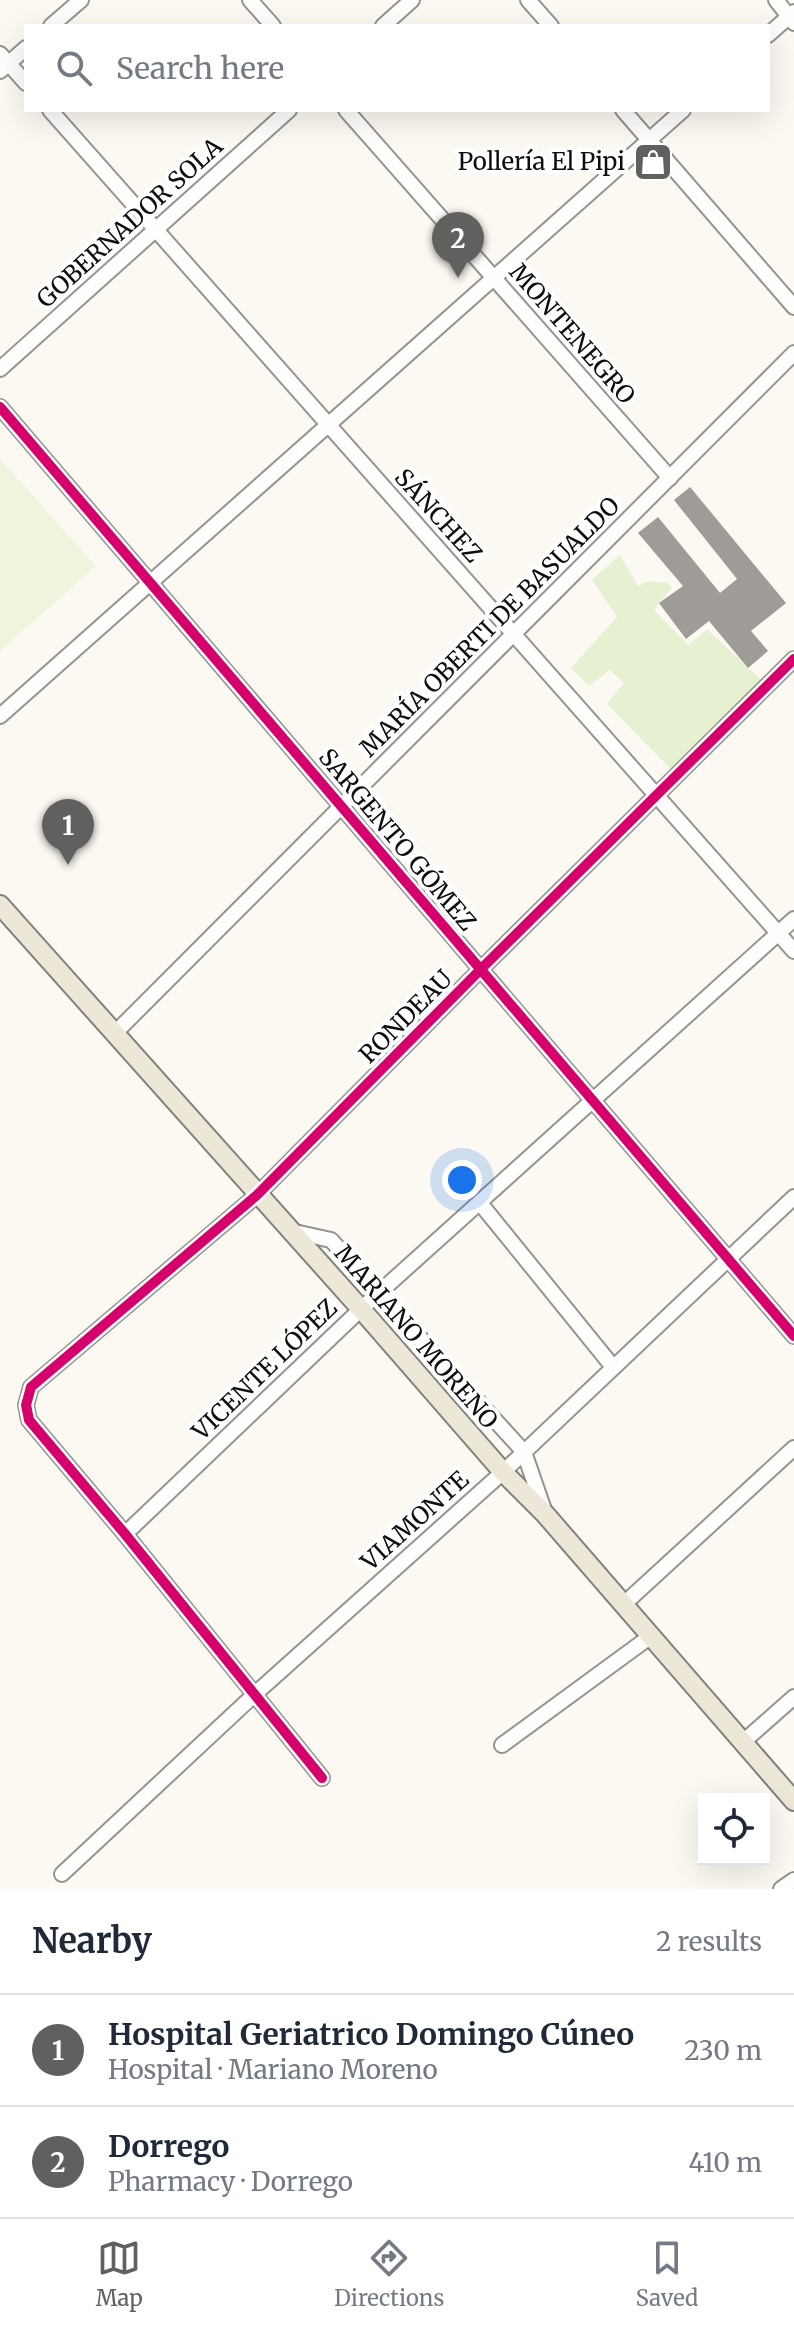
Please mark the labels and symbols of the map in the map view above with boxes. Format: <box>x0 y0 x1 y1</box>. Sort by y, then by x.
street label: GOBERNADOR SOLA <box>30 130 230 314</box>
shop icon: Pollería El Pipi <box>632 141 674 183</box>
place label: Pollería El Pipi <box>458 146 625 177</box>
pin: 2 <box>432 212 484 278</box>
street label: MONTENEGRO <box>503 257 642 410</box>
street label: SÁNCHEZ <box>388 462 489 569</box>
street label: MARÍA OBERTI DE BASUALDO <box>352 489 626 763</box>
street label: SARGENTO GÓMEZ <box>312 742 483 937</box>
pin: 1 <box>42 799 94 865</box>
street label: RONDEAU <box>353 963 459 1070</box>
your location <box>442 1160 482 1200</box>
street label: MARIANO MORENO <box>328 1238 505 1435</box>
street label: VICENTE LÓPEZ <box>185 1292 344 1448</box>
street label: VIAMONTE <box>354 1464 476 1578</box>

